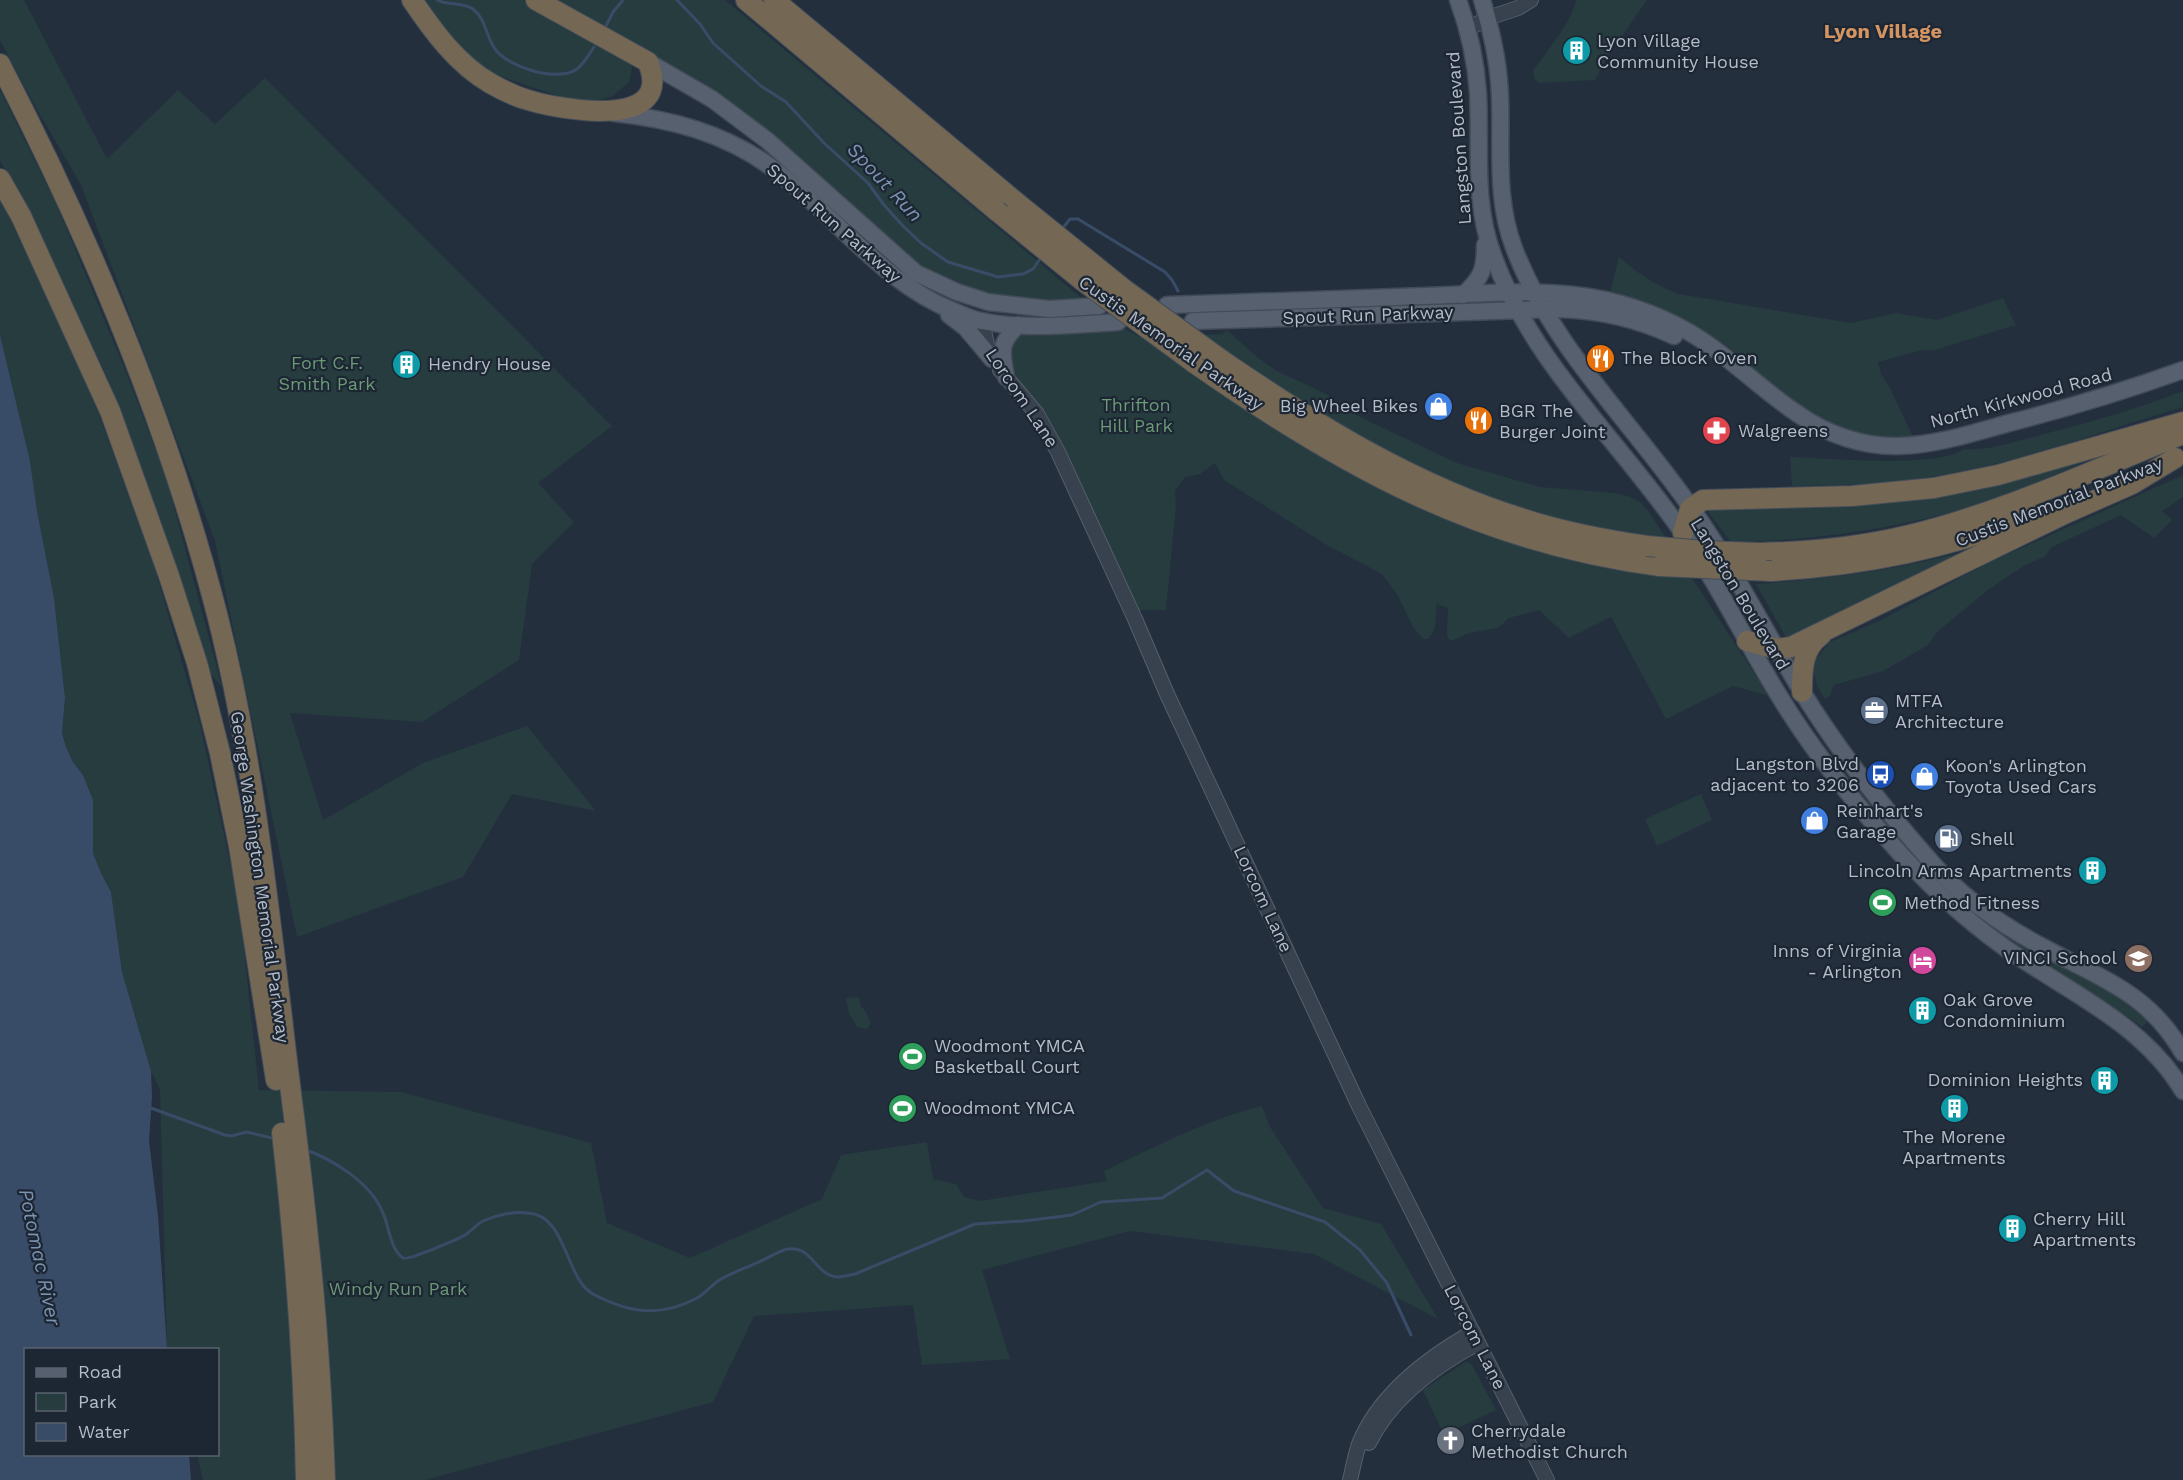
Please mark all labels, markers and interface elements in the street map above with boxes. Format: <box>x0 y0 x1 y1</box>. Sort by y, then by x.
district label: Lyon Village <box>1824 19 1942 43</box>
place label: Lyon Village Community House <box>1597 30 1759 72</box>
building icon: Lyon Village Community House <box>1560 35 1592 67</box>
street label: Langston Boulevard <box>1442 51 1475 225</box>
water label: Spout Run <box>842 137 928 227</box>
street label: Spout Run Parkway <box>763 159 906 287</box>
street label: Custis Memorial Parkway <box>1075 271 1268 415</box>
street label: Spout Run Parkway <box>1282 301 1455 328</box>
restaurant icon: The Block Oven <box>1584 342 1616 374</box>
street label: Lorcom Lane <box>982 344 1063 451</box>
place label: The Block Oven <box>1621 347 1758 368</box>
building icon: Hendry House <box>391 348 423 380</box>
park label: Fort C.F. Smith Park <box>279 352 375 394</box>
place label: Hendry House <box>428 353 551 374</box>
street label: North Kirkwood Road <box>1928 363 2114 432</box>
shop icon: Big Wheel Bikes <box>1423 390 1455 422</box>
park label: Thrifton Hill Park <box>1099 394 1173 436</box>
place label: Big Wheel Bikes <box>1280 395 1418 416</box>
place label: BGR The Burger Joint <box>1499 400 1606 442</box>
restaurant icon: BGR The Burger Joint <box>1462 405 1494 437</box>
pharmacy icon: Walgreens <box>1701 415 1733 447</box>
place label: Walgreens <box>1738 420 1828 441</box>
street label: Custis Memorial Parkway <box>1952 452 2166 551</box>
street label: Langston Boulevard <box>1687 514 1794 674</box>
place label: MTFA Architecture <box>1895 690 2004 732</box>
office icon: MTFA Architecture <box>1858 695 1890 727</box>
street label: George Washington Memorial Parkway <box>227 710 294 1045</box>
place label: Langston Blvd adjacent to 3206 <box>1710 753 1859 795</box>
place label: Koon's Arlington Toyota Used Cars <box>1945 755 2097 797</box>
bus stop icon: Langston Blvd adjacent to 3206 <box>1864 758 1896 790</box>
shop icon: Koon's Arlington Toyota Used Cars <box>1908 760 1940 792</box>
place label: Reinhart's Garage <box>1836 800 1923 842</box>
shop icon: Reinhart's Garage <box>1799 805 1831 837</box>
fuel station icon: Shell <box>1933 823 1965 855</box>
place label: Shell <box>1970 828 2015 849</box>
street label: Lorcom Lane <box>1230 842 1297 955</box>
building icon: Lincoln Arms Apartments <box>2077 855 2109 887</box>
place label: Lincoln Arms Apartments <box>1848 860 2072 881</box>
sports icon: Method Fitness <box>1867 887 1899 919</box>
place label: Method Fitness <box>1904 892 2040 913</box>
place label: Inns of Virginia - Arlington <box>1773 940 1902 982</box>
school or university icon: VINCI School <box>2122 942 2154 974</box>
hotel icon: Inns of Virginia - Arlington <box>1907 945 1939 977</box>
place label: VINCI School <box>2003 947 2117 968</box>
place label: Oak Grove Condominium <box>1943 989 2066 1031</box>
building icon: Oak Grove Condominium <box>1906 994 1938 1026</box>
place label: Woodmont YMCA Basketball Court <box>934 1035 1085 1077</box>
sports icon: Woodmont YMCA Basketball Court <box>897 1040 929 1072</box>
building icon: Dominion Heights <box>2088 1064 2120 1096</box>
place label: Dominion Heights <box>1927 1069 2083 1090</box>
sports icon: Woodmont YMCA <box>887 1092 919 1124</box>
building icon: The Morene Apartments <box>1938 1092 1970 1124</box>
place label: Woodmont YMCA <box>924 1097 1075 1118</box>
place label: The Morene Apartments <box>1902 1126 2006 1168</box>
water label: Potomac River <box>14 1186 66 1329</box>
place label: Cherry Hill Apartments <box>2033 1208 2136 1250</box>
building icon: Cherry Hill Apartments <box>1996 1213 2028 1245</box>
park label: Windy Run Park <box>329 1278 467 1299</box>
street label: Lorcom Lane <box>1440 1281 1511 1393</box>
legend <box>24 1348 219 1456</box>
text: Road <box>78 1361 122 1382</box>
text: Park <box>78 1391 117 1412</box>
place label: Cherrydale Methodist Church <box>1471 1420 1628 1462</box>
text: Water <box>78 1421 130 1442</box>
church icon: Cherrydale Methodist Church <box>1434 1425 1466 1457</box>

